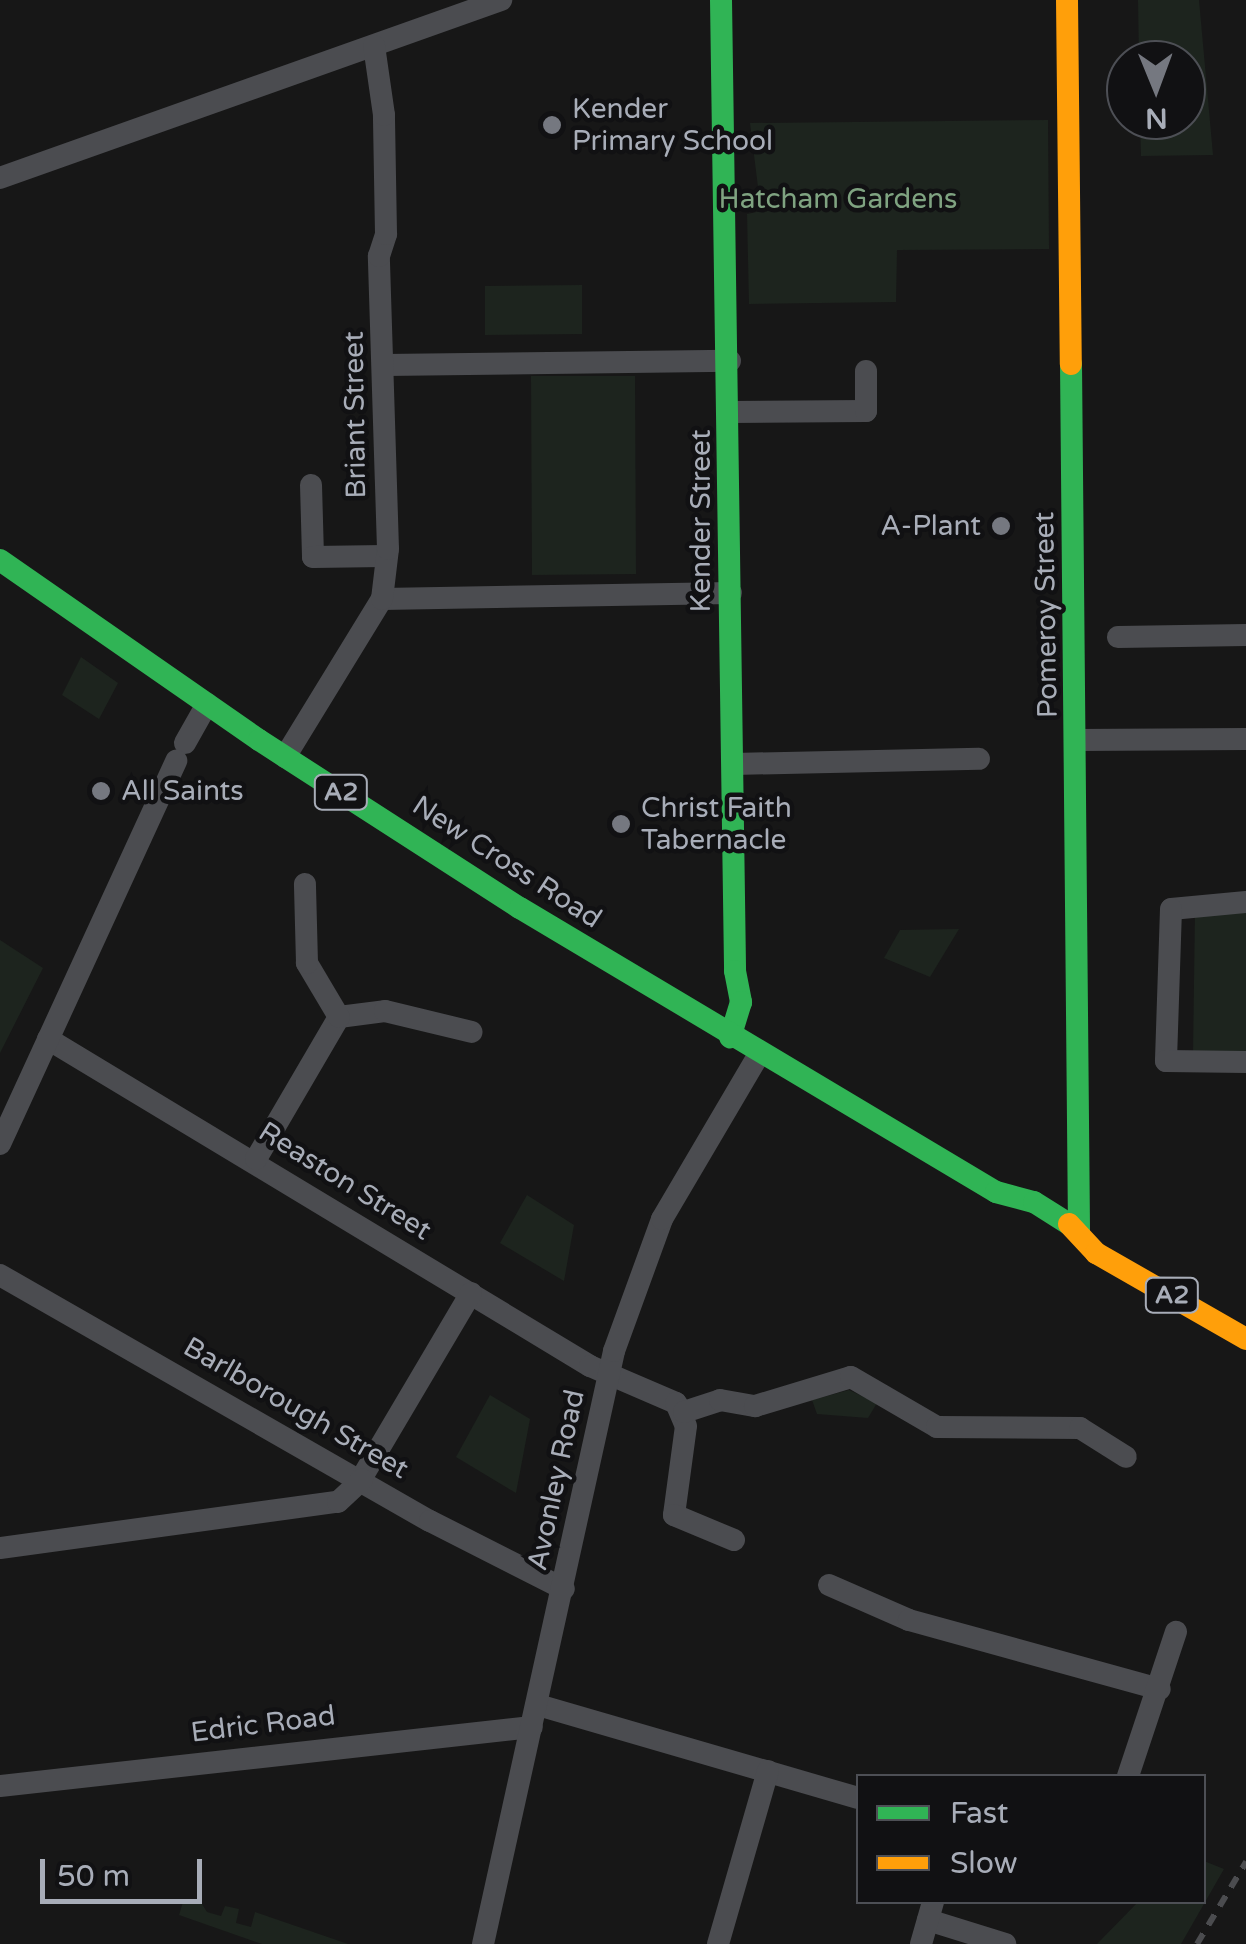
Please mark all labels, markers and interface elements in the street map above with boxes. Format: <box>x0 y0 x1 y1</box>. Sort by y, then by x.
north arrow <box>1106 40 1206 140</box>
place label: Kender Primary School <box>572 92 773 158</box>
text: N <box>1145 101 1168 135</box>
marker: Kender Primary School <box>541 114 563 136</box>
park label: Hatcham Gardens <box>719 182 957 216</box>
street label: Briant Street <box>337 331 373 499</box>
street label: Kender Street <box>684 429 718 613</box>
place label: A-Plant <box>880 509 981 543</box>
street label: Pomeroy Street <box>1027 511 1065 719</box>
marker: A-Plant <box>990 515 1012 537</box>
road number: A2 <box>314 772 368 812</box>
place label: All Saints <box>121 774 244 808</box>
marker: All Saints <box>90 780 112 802</box>
street label: New Cross Road <box>406 788 608 936</box>
place label: Christ Faith Tabernacle <box>641 791 792 857</box>
marker: Christ Faith Tabernacle <box>610 813 632 835</box>
street label: Reaston Street <box>253 1115 437 1247</box>
road number: A2 <box>1144 1275 1200 1315</box>
street label: Barlborough Street <box>178 1330 414 1486</box>
street label: Avonley Road <box>520 1387 592 1573</box>
street label: Edric Road <box>189 1698 337 1750</box>
legend <box>856 1774 1206 1904</box>
text: Fast <box>950 1795 1009 1832</box>
scale bar <box>45 1839 208 1901</box>
text: Slow <box>950 1845 1018 1882</box>
text: 50 m <box>57 1858 130 1895</box>

